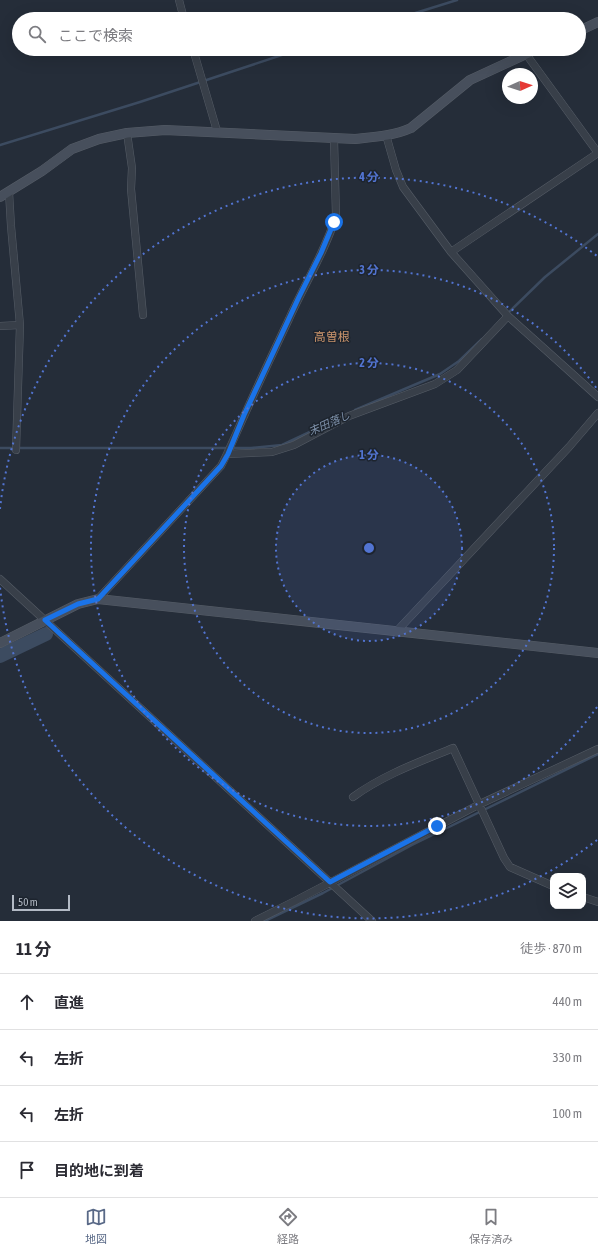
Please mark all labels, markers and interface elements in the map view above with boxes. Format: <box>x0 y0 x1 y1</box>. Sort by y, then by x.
search box <box>12 12 586 56</box>
icon: search <box>26 23 48 45</box>
text: ここで検索 <box>58 27 133 44</box>
north arrow <box>502 68 538 104</box>
text: 4 分 <box>358 170 379 184</box>
route start <box>325 213 343 231</box>
text: 3 分 <box>359 263 379 277</box>
district label: 高曽根 <box>314 330 350 344</box>
text: 2 分 <box>359 356 379 370</box>
water label: 末田落し <box>306 409 352 437</box>
text: 1 分 <box>359 448 379 462</box>
centre of rings <box>362 541 376 555</box>
route end <box>428 817 446 835</box>
map controls <box>550 873 586 909</box>
button: layers <box>550 873 586 909</box>
scale bar <box>12 893 70 912</box>
text: 50 m <box>18 896 38 908</box>
text: 11 分 <box>16 939 51 959</box>
text: 徒歩 · 870 m <box>520 941 582 956</box>
icon: ahead <box>16 991 38 1013</box>
text: 直進 <box>54 994 84 1011</box>
text: 440 m <box>553 994 582 1009</box>
icon: left <box>16 1047 38 1069</box>
text: 左折 <box>54 1050 84 1067</box>
text: 330 m <box>553 1050 582 1065</box>
icon: left <box>16 1103 38 1125</box>
text: 左折 <box>54 1106 84 1123</box>
text: 100 m <box>553 1106 582 1121</box>
icon: arrive <box>16 1159 38 1181</box>
text: 目的地に到着 <box>54 1162 144 1179</box>
tab: 地図 <box>85 1206 107 1246</box>
tab: 経路 <box>277 1206 299 1246</box>
tab: 保存済み <box>469 1206 513 1246</box>

